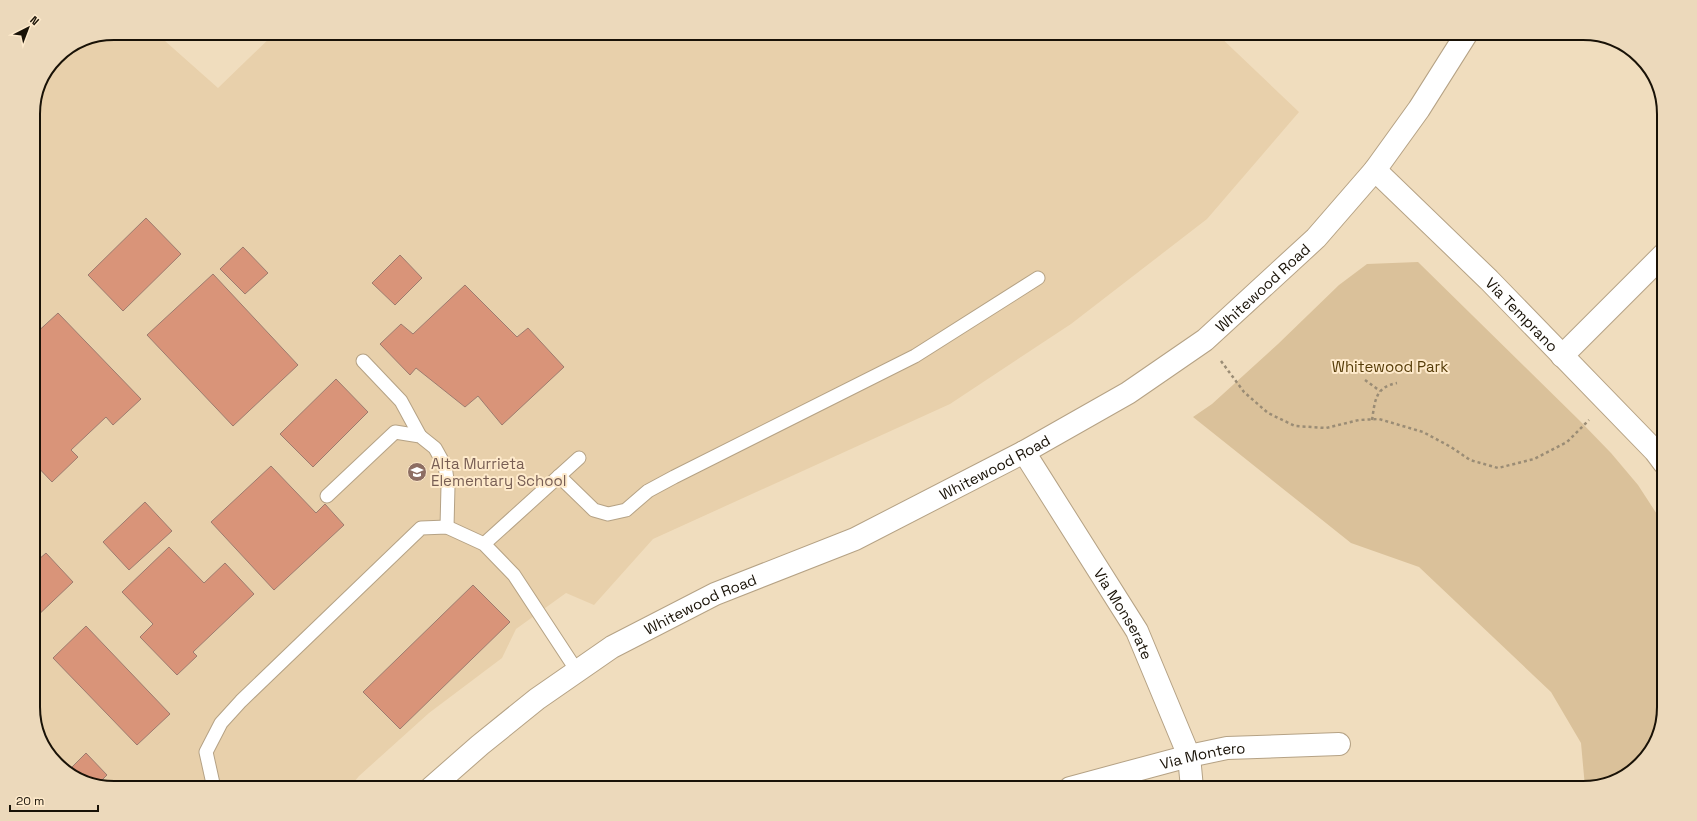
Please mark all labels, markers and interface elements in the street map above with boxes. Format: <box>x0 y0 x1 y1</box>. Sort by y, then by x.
north arrow <box>8 8 48 48</box>
text: N <box>27 13 42 28</box>
street label: Whitewood Road <box>1211 239 1314 336</box>
street label: Via Temprano <box>1482 273 1563 355</box>
park label: Whitewood Park <box>1332 357 1448 376</box>
street label: Whitewood Road <box>936 430 1053 504</box>
place label: Alta Murrieta Elementary School <box>431 454 567 490</box>
school or university icon: Alta Murrieta Elementary School <box>406 461 428 483</box>
street label: Via Monserate <box>1090 564 1157 662</box>
street label: Whitewood Road <box>641 569 759 638</box>
street label: Via Montero <box>1158 738 1246 773</box>
scale bar <box>10 787 98 813</box>
text: 20 m <box>16 793 44 809</box>

